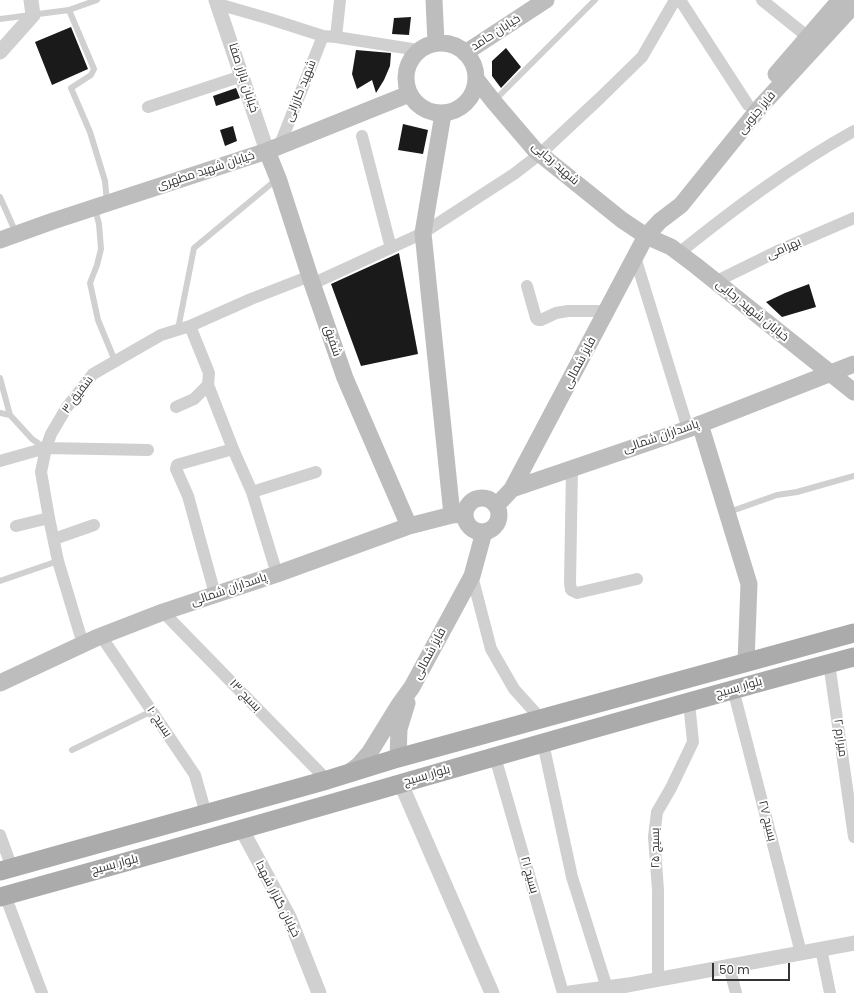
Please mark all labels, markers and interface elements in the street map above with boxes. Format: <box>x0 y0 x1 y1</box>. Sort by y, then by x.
street label: خیابان حامد <box>469 12 523 54</box>
street label: خیابان بازار صفا <box>225 41 261 115</box>
street label: شهید کازرانی <box>282 58 320 124</box>
street label: فایز جنوبی <box>735 89 779 137</box>
street label: شهید رجایی <box>528 139 582 189</box>
street label: خیابان شهید مطهری <box>155 148 257 194</box>
street label: بهرامی <box>765 235 803 263</box>
street label: خیابان شهید رجایی <box>713 277 791 345</box>
street label: شفیق <box>320 324 344 358</box>
street label: فایز شمالی <box>560 335 600 391</box>
street label: شفیق ۳ <box>59 373 97 417</box>
street label: پاسداران شمالی <box>621 417 701 457</box>
street label: پاسداران شمالی <box>189 570 269 610</box>
street label: فایز شمالی <box>410 626 450 682</box>
street label: بلوار بسیج <box>714 674 764 702</box>
street label: بسیج ۱۳ <box>226 677 264 715</box>
street label: بسیج ۱۰ <box>143 704 175 740</box>
street label: میرارم ۲ <box>830 718 850 758</box>
street label: بلوار بسیج <box>402 762 452 790</box>
street label: بسیج ۲۷ <box>755 799 779 843</box>
street label: بسیج ۲۵ <box>648 828 664 868</box>
street label: بلوار بسیج <box>90 852 140 878</box>
street label: بسیج ۲۱ <box>517 855 541 895</box>
street label: خیابان گلزار شهدا <box>251 858 303 940</box>
scale bar <box>714 955 792 981</box>
text: 50 m <box>719 961 750 978</box>

